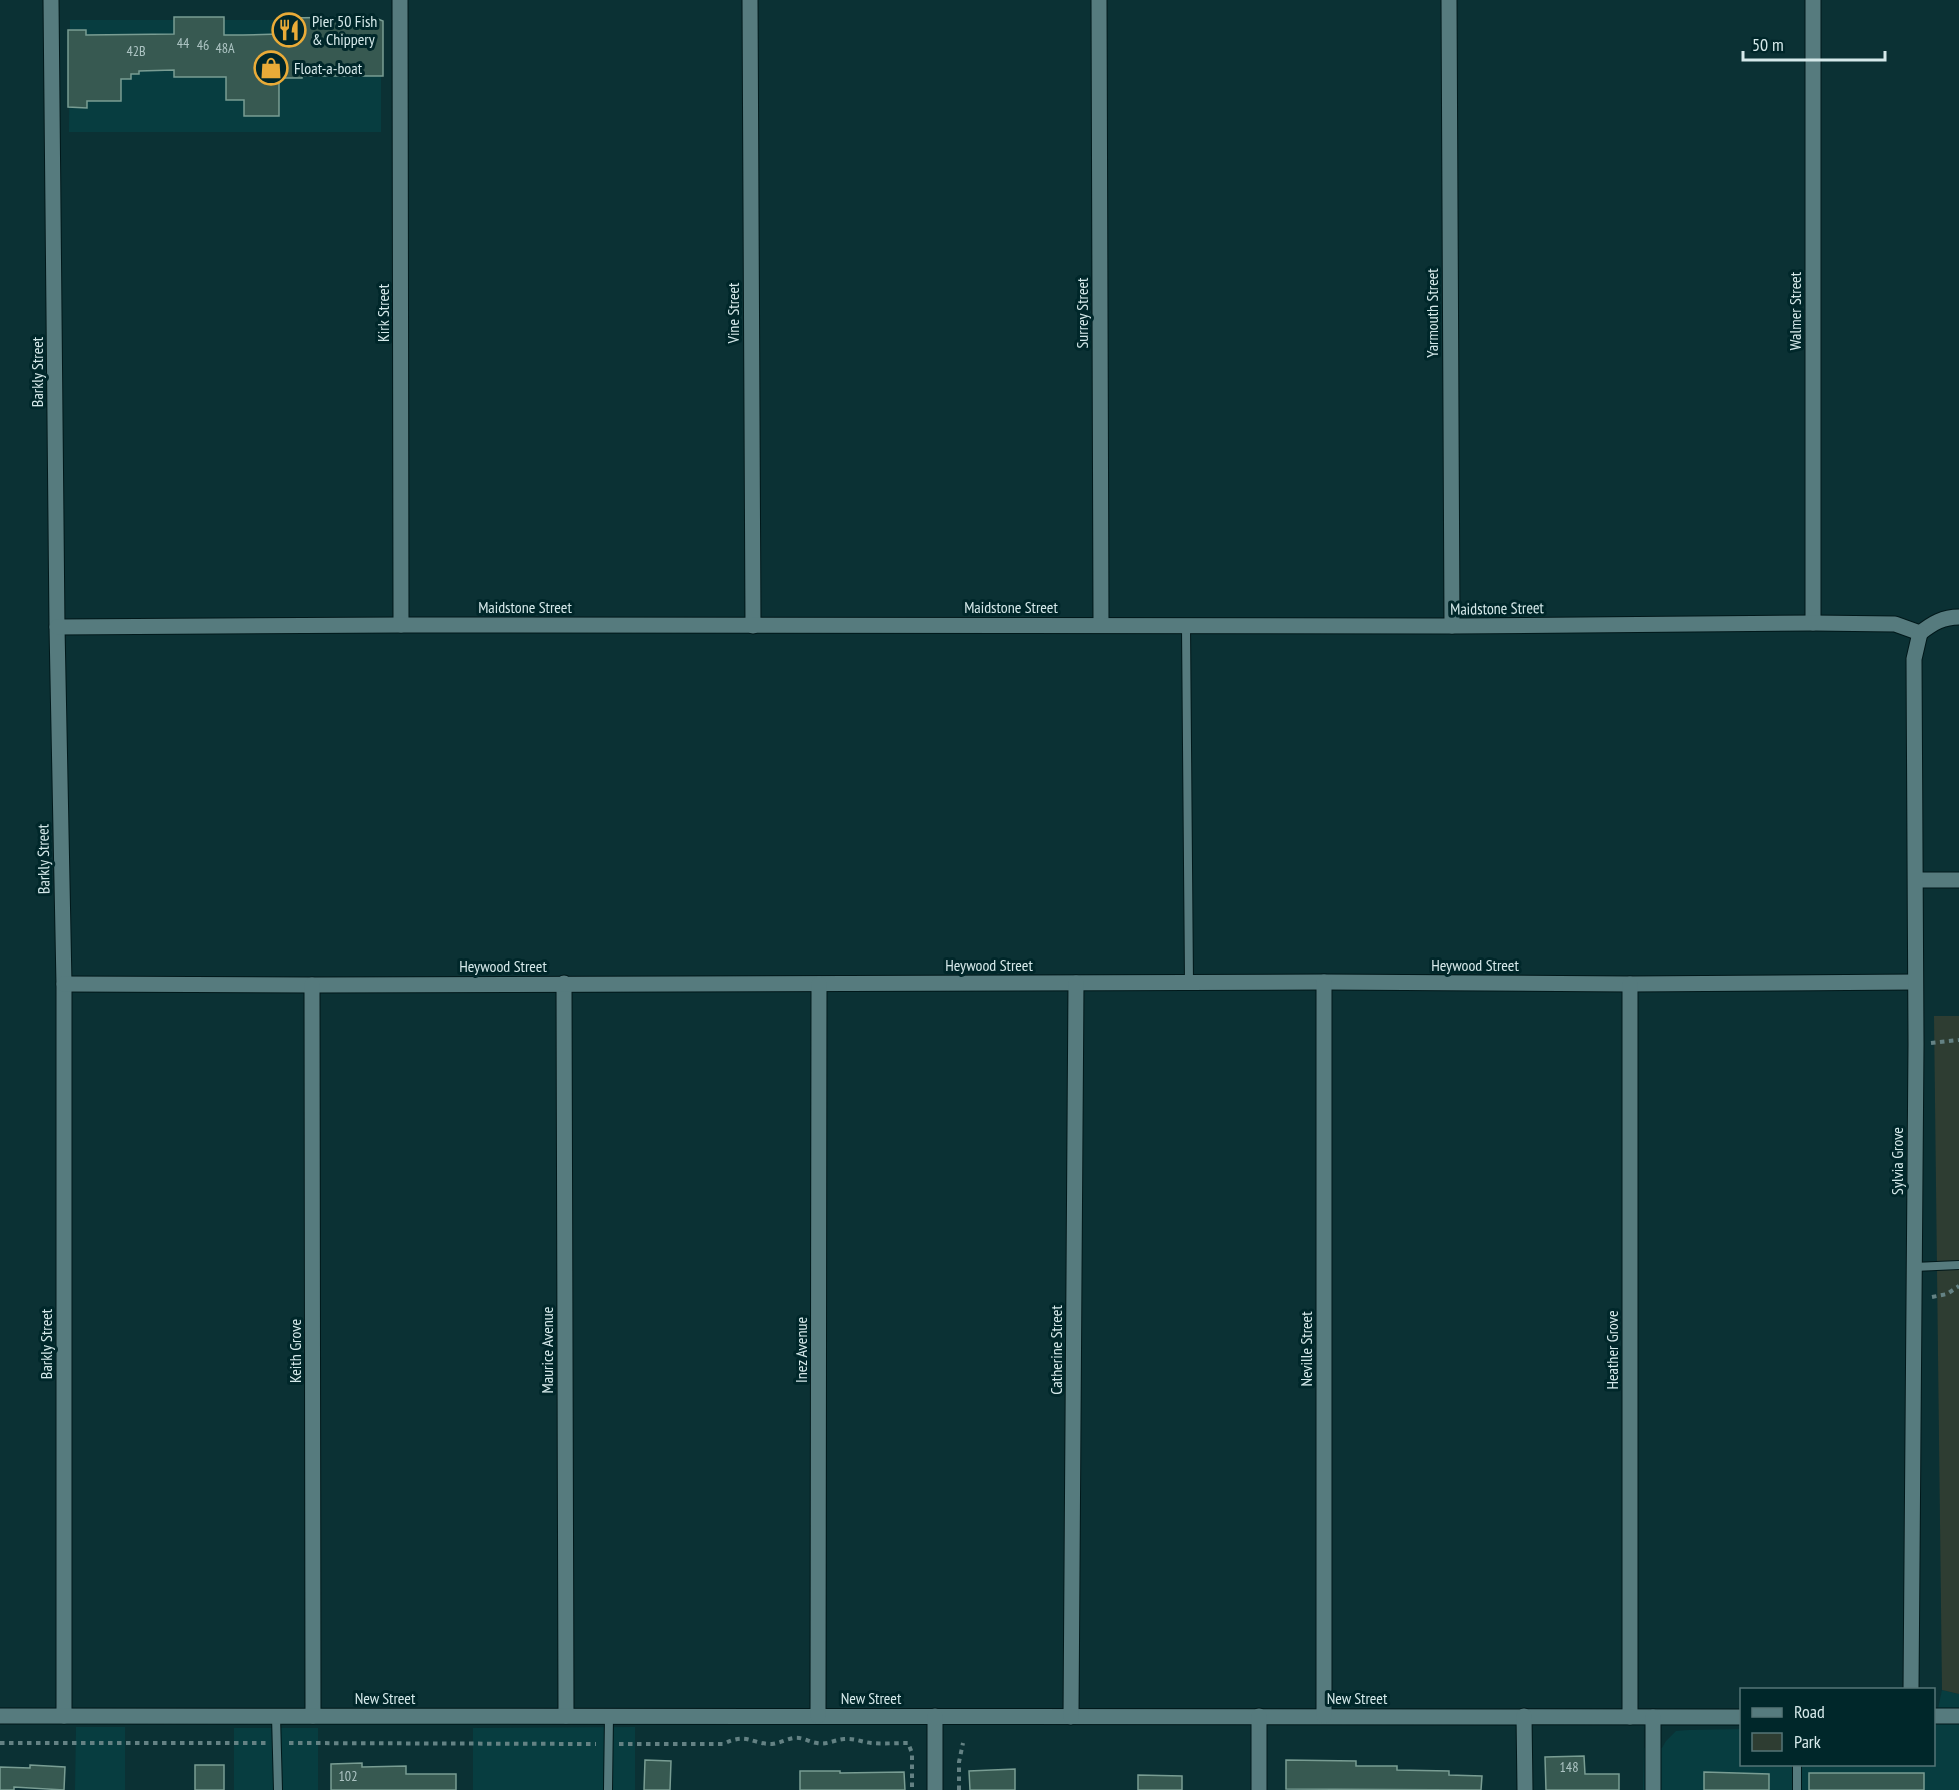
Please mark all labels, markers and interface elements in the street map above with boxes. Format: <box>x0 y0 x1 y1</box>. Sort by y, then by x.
place label: Pier 50 Fish & Chippery <box>312 11 377 49</box>
restaurant icon: Pier 50 Fish & Chippery <box>271 12 307 48</box>
scale bar <box>1743 24 1886 62</box>
text: 50 m <box>1752 33 1784 56</box>
house number: 44 <box>177 34 190 52</box>
house number: 46 <box>197 36 209 54</box>
house number: 48A <box>215 39 235 57</box>
house number: 42B <box>126 42 146 60</box>
shop icon: Float-a-boat <box>253 50 289 86</box>
place label: Float-a-boat <box>294 58 363 78</box>
street label: Yarmouth Street <box>1422 268 1442 358</box>
street label: Walmer Street <box>1785 271 1805 350</box>
street label: Surrey Street <box>1072 277 1092 348</box>
street label: Vine Street <box>723 282 743 345</box>
street label: Kirk Street <box>373 283 393 342</box>
street label: Barkly Street <box>27 336 47 407</box>
street label: Maidstone Street <box>478 597 572 617</box>
street label: Maidstone Street <box>964 597 1058 617</box>
street label: Maidstone Street <box>1450 597 1545 619</box>
street label: Barkly Street <box>32 823 54 894</box>
street label: Heywood Street <box>945 955 1033 975</box>
street label: Heywood Street <box>1431 955 1519 975</box>
street label: Heywood Street <box>459 956 547 976</box>
street label: Sylvia Grove <box>1887 1127 1907 1195</box>
street label: Catherine Street <box>1046 1305 1066 1395</box>
street label: Maurice Avenue <box>537 1307 557 1393</box>
street label: Barkly Street <box>36 1308 56 1379</box>
street label: Heather Grove <box>1602 1310 1622 1390</box>
street label: Neville Street <box>1296 1311 1316 1387</box>
street label: Inez Avenue <box>791 1317 811 1383</box>
street label: Keith Grove <box>285 1319 305 1383</box>
street label: New Street <box>355 1688 416 1708</box>
street label: New Street <box>841 1688 902 1708</box>
street label: New Street <box>1327 1688 1388 1708</box>
legend <box>1740 1688 1935 1766</box>
text: Road <box>1794 1700 1825 1723</box>
text: Park <box>1794 1730 1821 1753</box>
house number: 148 <box>1560 1758 1578 1776</box>
house number: 102 <box>339 1767 357 1785</box>

